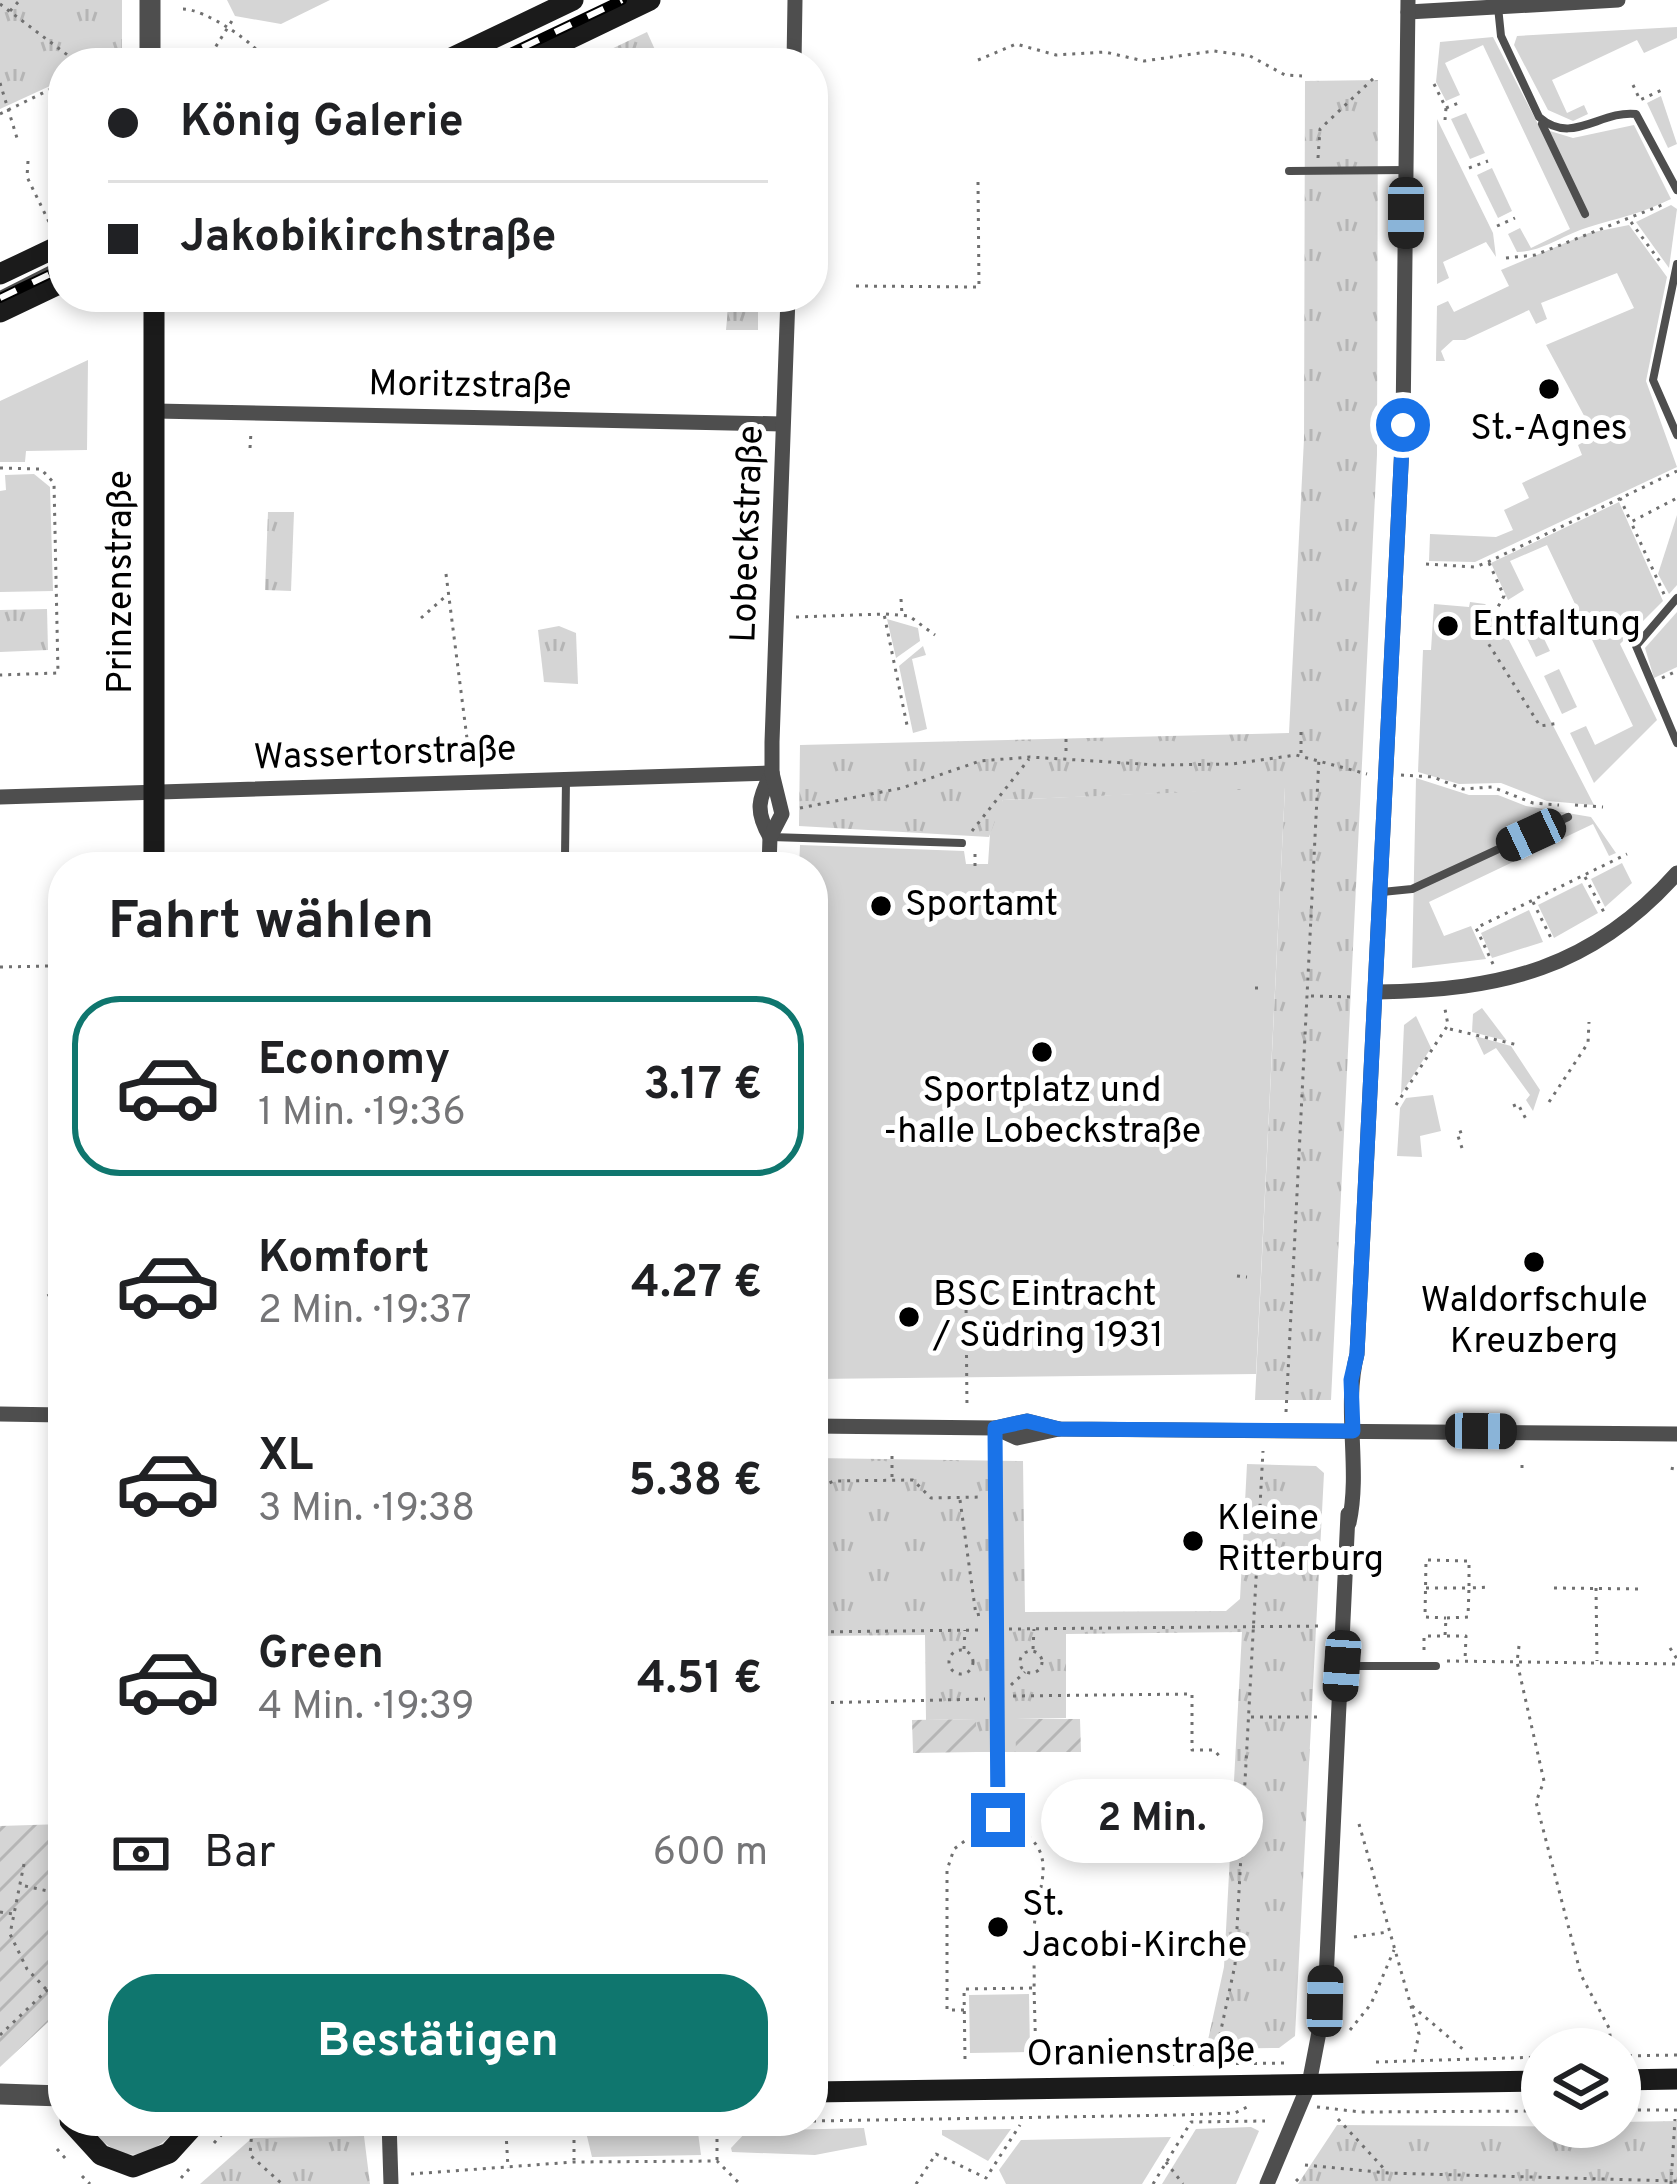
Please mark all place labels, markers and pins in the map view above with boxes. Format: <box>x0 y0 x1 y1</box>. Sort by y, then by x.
marker: St.-Agnes <box>1536 376 1562 402</box>
place label: St.-Agnes <box>1470 407 1628 453</box>
place label: Entfaltung <box>1472 603 1641 649</box>
marker: Entfaltung <box>1435 613 1461 639</box>
place label: Sportamt <box>905 883 1058 929</box>
marker: Sportamt <box>868 893 894 919</box>
marker: Sportplatz und -halle Lobeckstraße <box>1029 1039 1055 1065</box>
place label: Sportplatz und -halle Lobeckstraße <box>883 1069 1201 1156</box>
marker: Waldorfschule Kreuzberg <box>1521 1249 1547 1275</box>
place label: BSC Eintracht / Südring 1931 <box>932 1273 1164 1360</box>
place label: Waldorfschule Kreuzberg <box>1420 1279 1648 1366</box>
marker: BSC Eintracht / Südring 1931 <box>896 1304 922 1330</box>
place label: Kleine Ritterburg <box>1217 1497 1384 1584</box>
marker: Kleine Ritterburg <box>1180 1528 1206 1554</box>
place label: St. Jacobi-Kirche <box>1022 1883 1247 1970</box>
marker: St. Jacobi-Kirche <box>985 1914 1011 1940</box>

